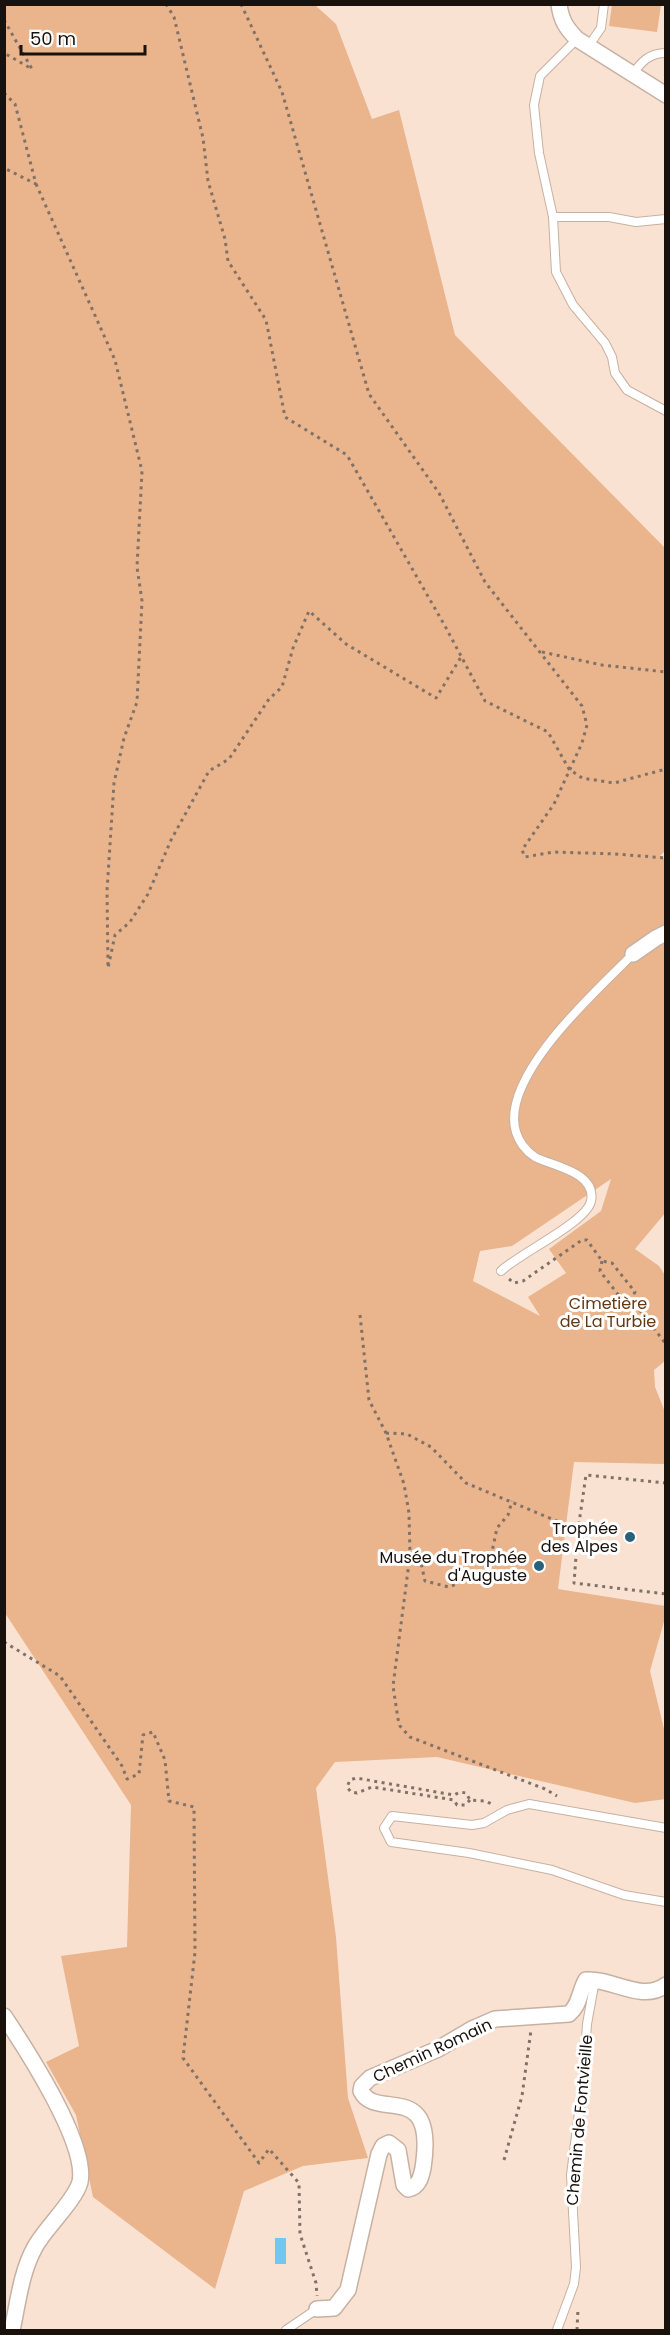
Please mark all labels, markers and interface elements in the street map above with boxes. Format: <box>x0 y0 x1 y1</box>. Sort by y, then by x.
scale bar <box>21 18 146 56</box>
text: 50 m <box>30 26 76 51</box>
park label: Cimetière de La Turbie <box>560 1292 656 1333</box>
place label: Trophée des Alpes <box>541 1517 618 1558</box>
marker: Trophée des Alpes <box>623 1530 637 1544</box>
place label: Musée du Trophée d'Auguste <box>379 1546 527 1587</box>
marker: Musée du Trophée d'Auguste <box>532 1559 546 1573</box>
street label: Chemin Romain <box>369 2013 495 2088</box>
street label: Chemin de Fontvieille <box>561 2034 598 2206</box>

